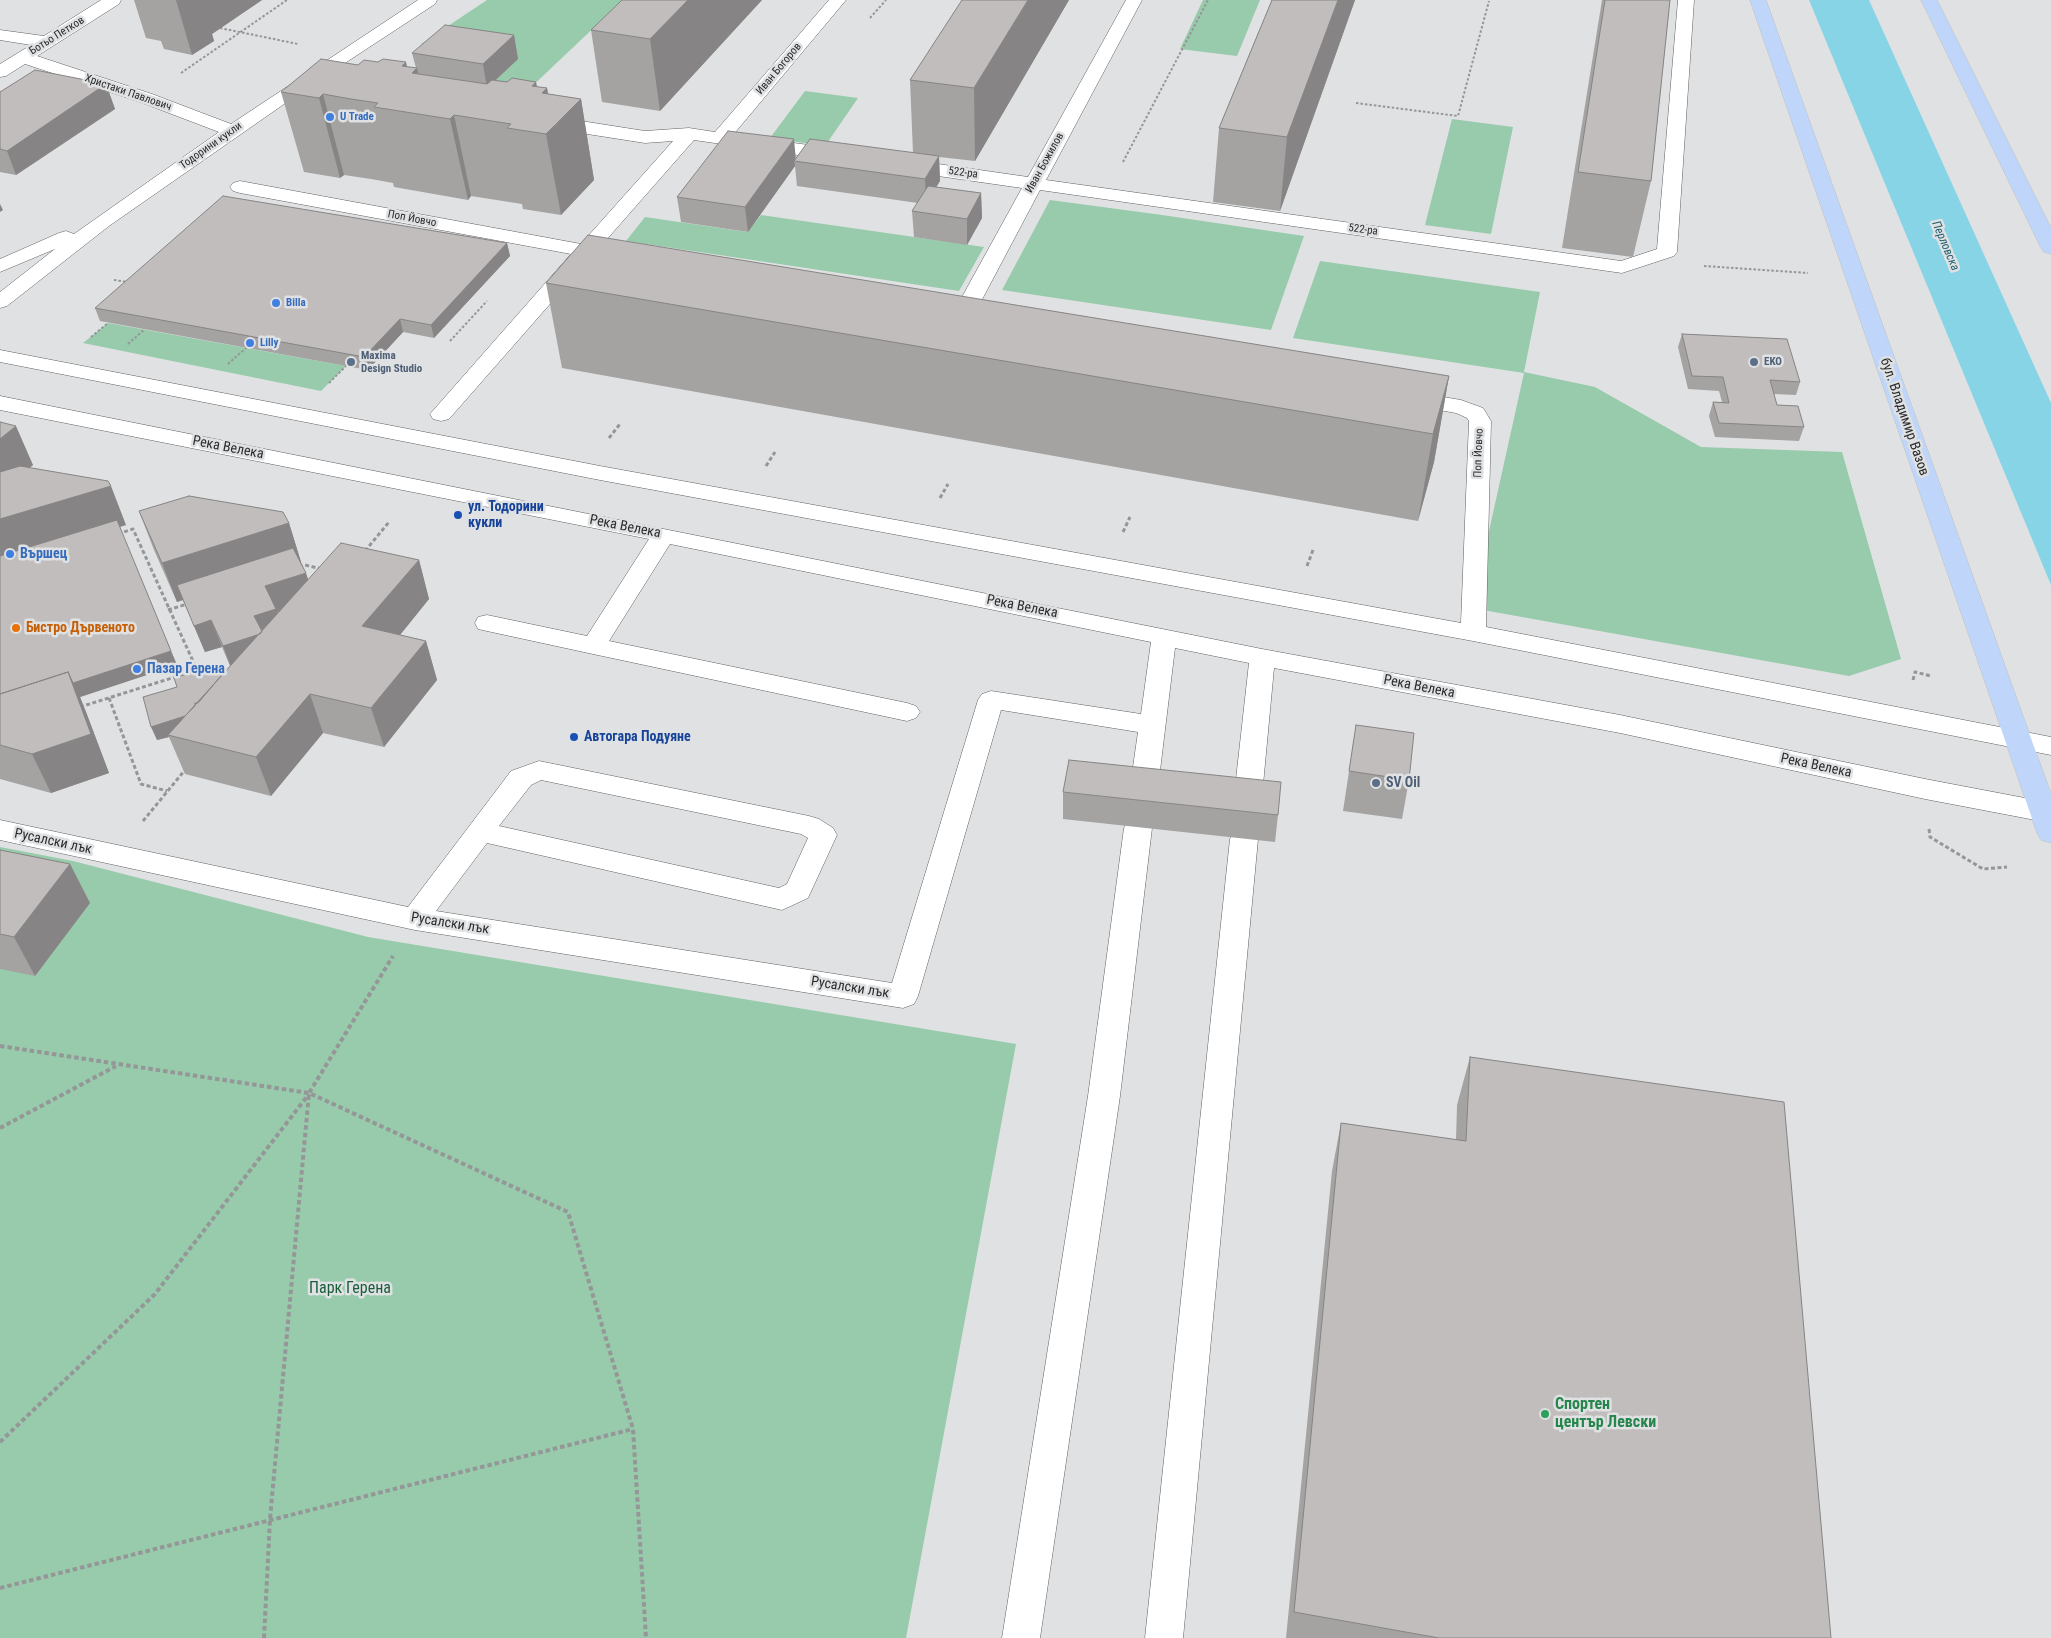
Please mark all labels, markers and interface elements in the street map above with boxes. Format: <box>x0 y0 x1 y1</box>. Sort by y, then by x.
street label: Ботьо Петков <box>27 14 87 58</box>
street label: Иван Богоров <box>754 41 804 97</box>
street label: Христаки Павлович <box>83 72 173 114</box>
place label: U Trade <box>340 110 374 124</box>
marker: U Trade <box>324 111 336 123</box>
street label: Тодорини кукли <box>177 120 245 172</box>
street label: Иван Божилов <box>1023 131 1067 195</box>
street label: 522-ра <box>947 164 979 182</box>
street label: Поп Йовчо <box>387 208 437 230</box>
water label: Перловска <box>1928 219 1962 273</box>
street label: 522-ра <box>1347 221 1379 239</box>
place label: Billa <box>286 296 306 310</box>
marker: Billa <box>270 297 282 309</box>
place label: Lilly <box>260 336 278 350</box>
marker: Lilly <box>244 337 256 349</box>
place label: Maxima Design Studio <box>361 349 422 375</box>
place label: EKO <box>1764 355 1782 369</box>
marker: Maxima Design Studio <box>345 356 357 368</box>
marker: EKO <box>1748 356 1760 368</box>
street label: бул. Владимир Вазов <box>1876 356 1932 478</box>
street label: Поп Йовчо <box>1472 428 1486 478</box>
street label: Река Велека <box>191 433 265 463</box>
place label: ул. Тодорини кукли <box>468 499 544 532</box>
marker: ул. Тодорини кукли <box>452 509 464 521</box>
street label: Река Велека <box>588 512 662 542</box>
place label: Вършец <box>20 546 67 562</box>
marker: Вършец <box>4 548 16 560</box>
street label: Река Велека <box>985 592 1059 622</box>
place label: Бистро Дървеното <box>26 620 135 636</box>
marker: Бистро Дървеното <box>10 622 22 634</box>
place label: Пазар Герена <box>147 661 225 677</box>
marker: Пазар Герена <box>131 663 143 675</box>
street label: Река Велека <box>1382 672 1456 702</box>
place label: Автогара Подуяне <box>584 729 691 745</box>
marker: Автогара Подуяне <box>568 731 580 743</box>
street label: Река Велека <box>1779 750 1853 782</box>
place label: SV Oil <box>1386 775 1420 791</box>
marker: SV Oil <box>1370 777 1382 789</box>
street label: Русалски лък <box>13 826 93 858</box>
street label: Русалски лък <box>410 910 490 938</box>
street label: Русалски лък <box>810 974 890 1002</box>
park label: Парк Герена <box>309 1279 391 1299</box>
place label: Спортен център Левски <box>1555 1395 1656 1433</box>
marker: Спортен център Левски <box>1539 1408 1551 1420</box>

